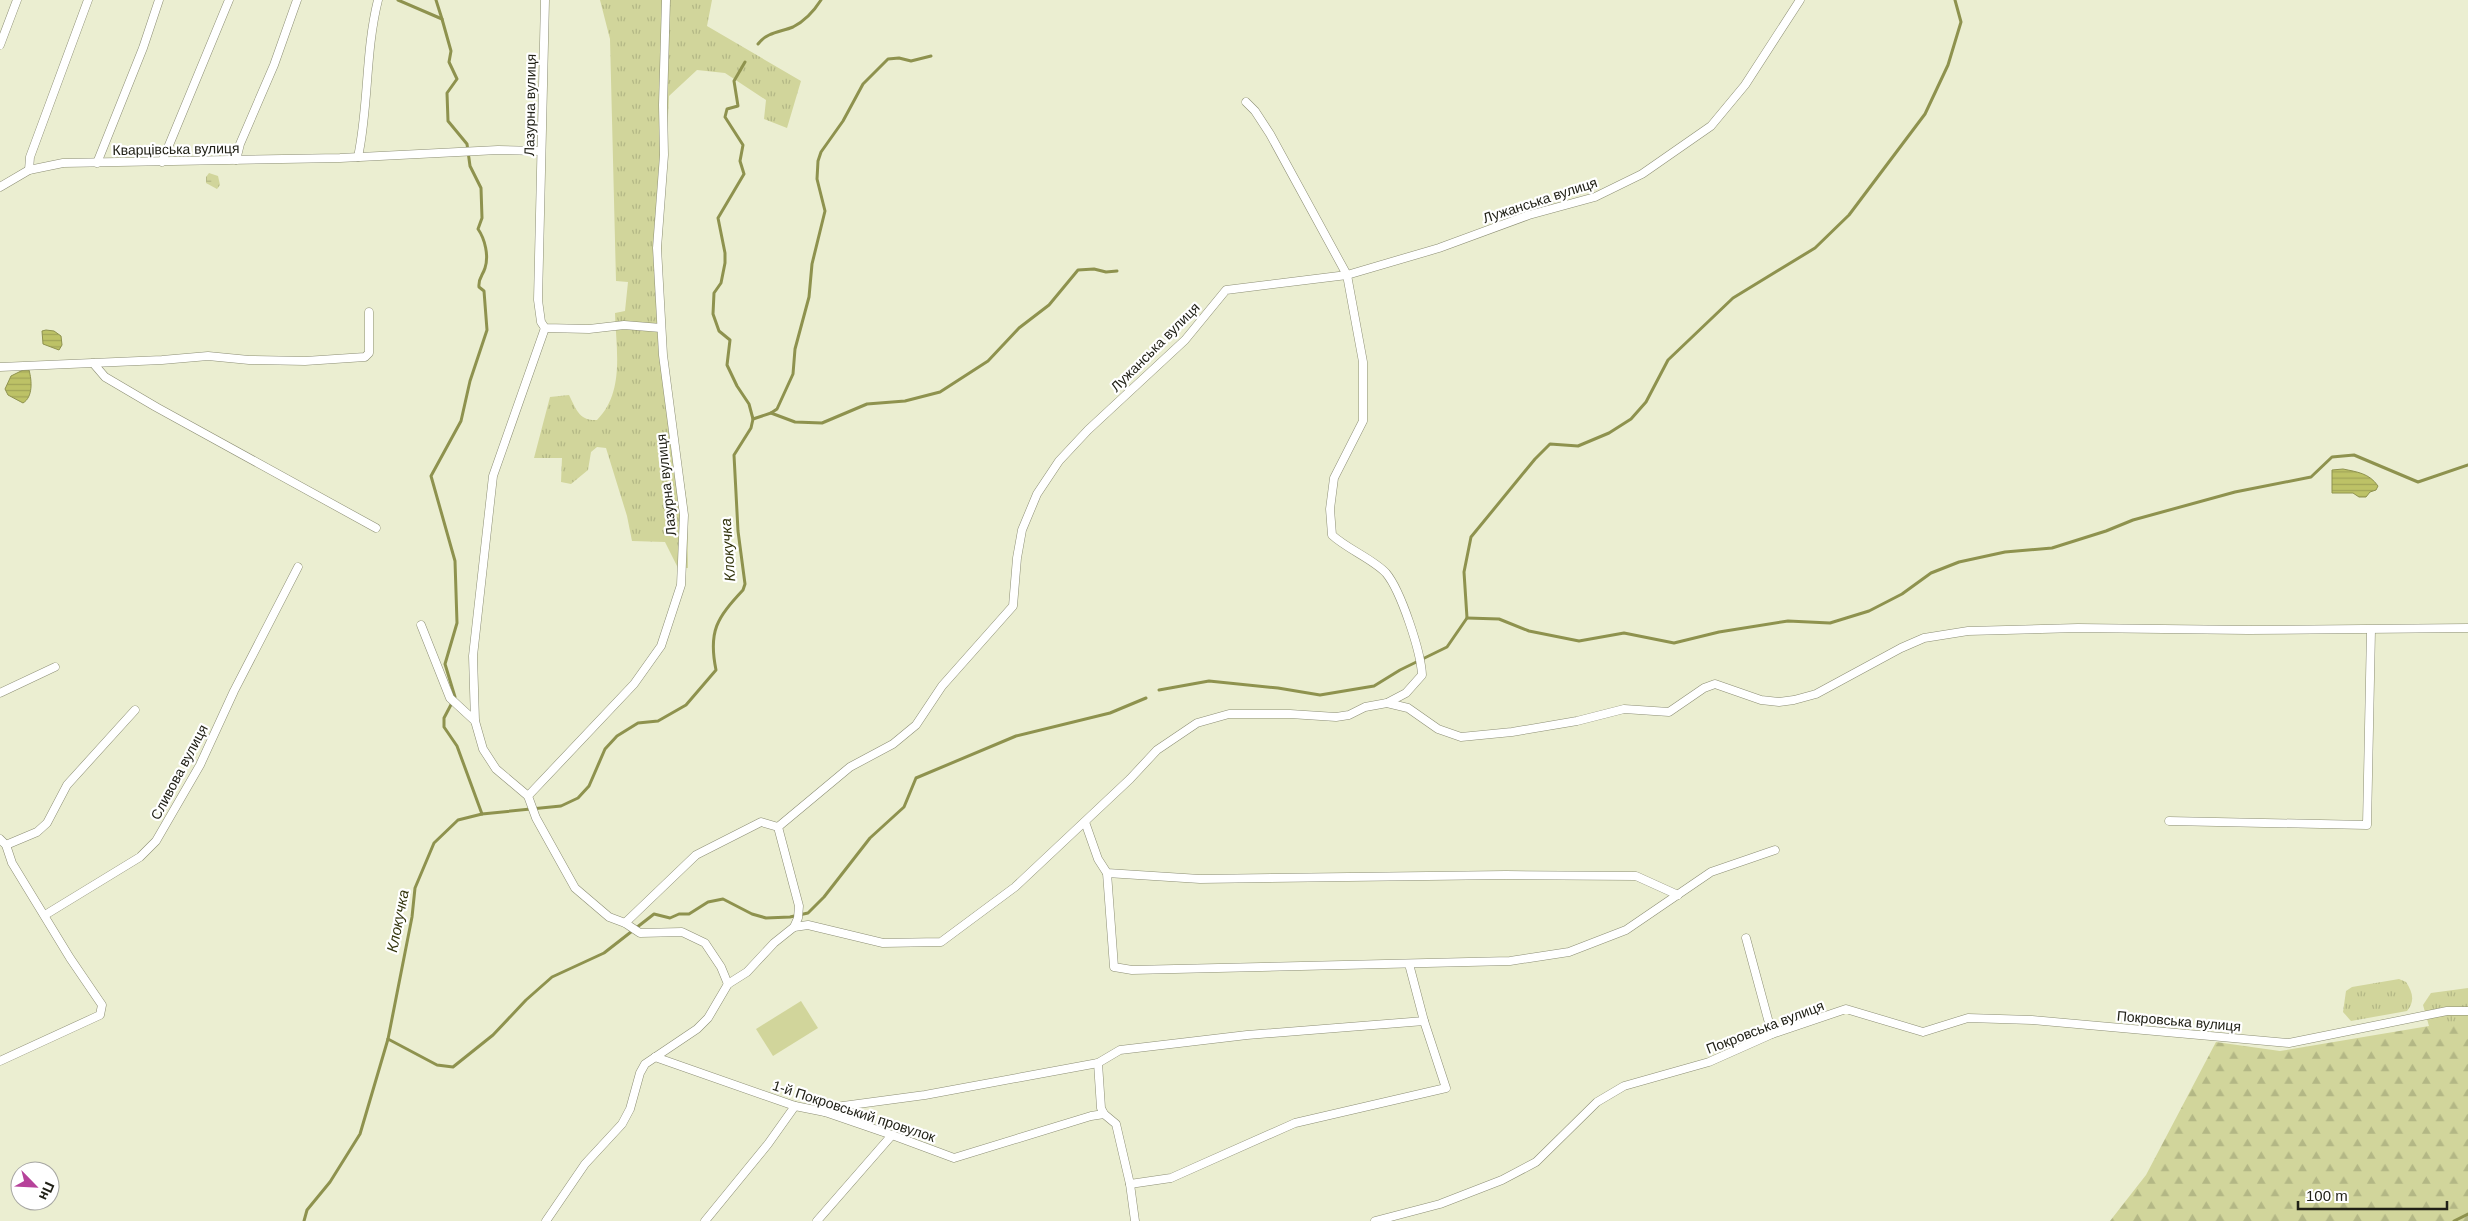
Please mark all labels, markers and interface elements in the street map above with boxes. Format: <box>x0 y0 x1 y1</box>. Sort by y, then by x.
street label: Лазурна вулиця <box>521 54 539 156</box>
street label: Кварцівська вулиця <box>112 140 240 158</box>
street label: Лужанська вулиця <box>1481 174 1599 226</box>
street label: Лужанська вулиця <box>1107 299 1203 395</box>
street label: Лазурна вулиця <box>653 433 679 537</box>
water label: Клокучка <box>717 518 738 582</box>
street label: Сливова вулиця <box>147 722 211 822</box>
water label: Клокучка <box>383 888 412 954</box>
street label: Покровська вулиця <box>1704 997 1826 1057</box>
street label: Покровська вулиця <box>2116 1008 2242 1034</box>
street label: 1-й Покровський провулок <box>771 1077 938 1145</box>
north arrow <box>10 1161 60 1211</box>
scale bar <box>2298 1178 2447 1210</box>
text: Пн <box>36 1180 58 1203</box>
text: 100 m <box>2306 1187 2348 1204</box>

